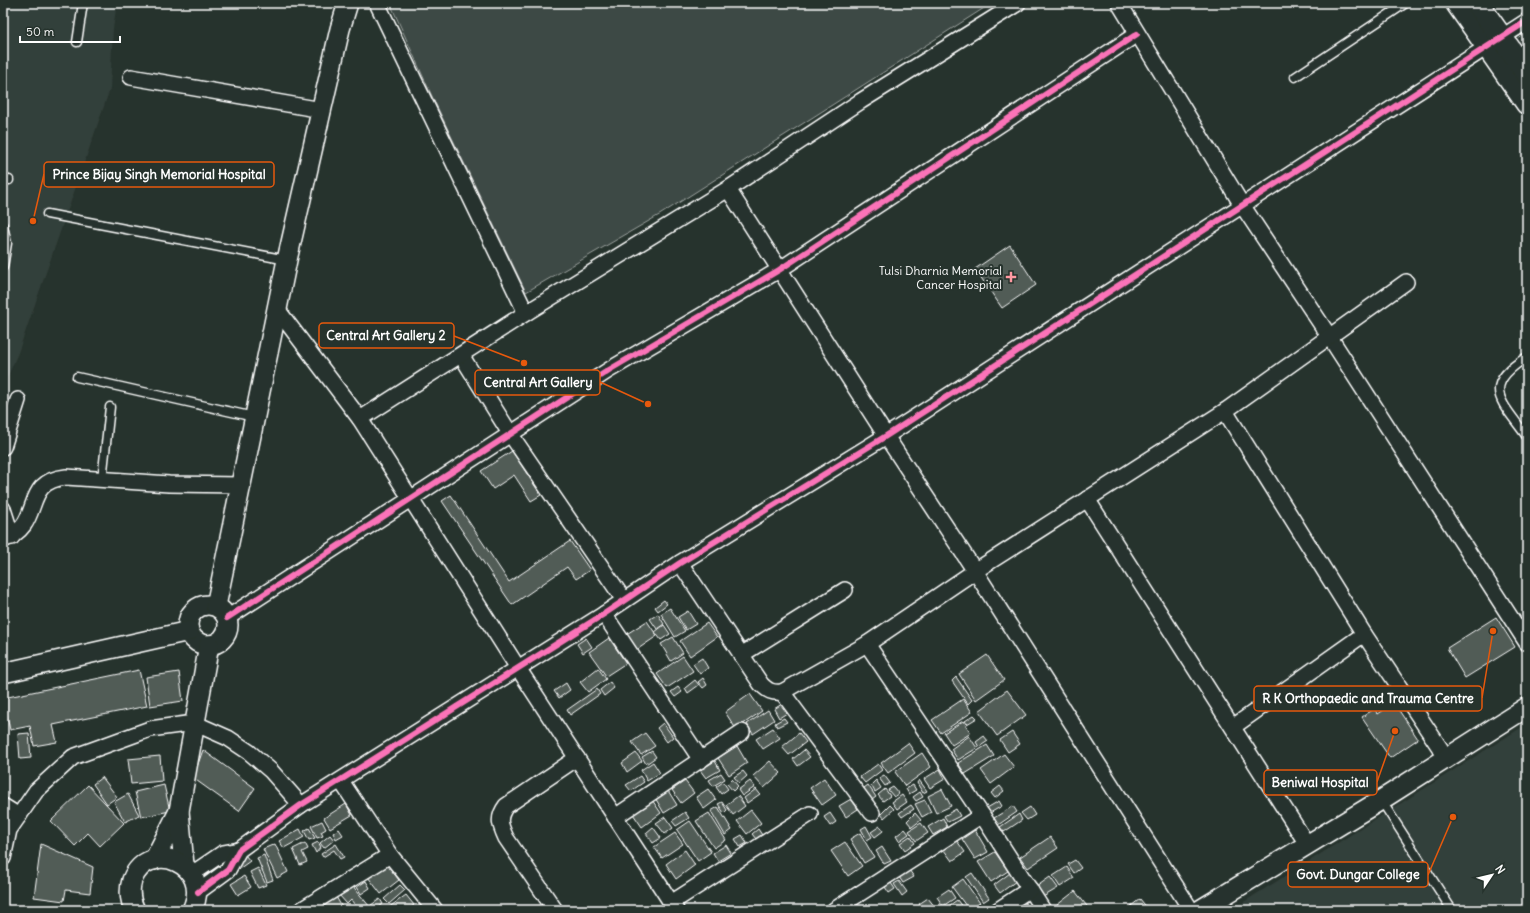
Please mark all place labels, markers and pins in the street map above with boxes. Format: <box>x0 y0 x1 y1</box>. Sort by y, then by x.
callout: Prince Bijay Singh Memorial Hospital <box>44 162 274 187</box>
place label: Tulsi Dharnia Memorial Cancer Hospital <box>879 263 1002 292</box>
marker: Tulsi Dharnia Memorial Cancer Hospital <box>1005 271 1017 283</box>
callout: Central Art Gallery 2 <box>319 323 454 348</box>
callout: Central Art Gallery <box>475 370 600 395</box>
callout: R K Orthopaedic and Trauma Centre <box>1254 686 1482 711</box>
callout: Beniwal Hospital <box>1264 770 1377 795</box>
callout: Govt. Dungar College <box>1288 862 1428 887</box>

